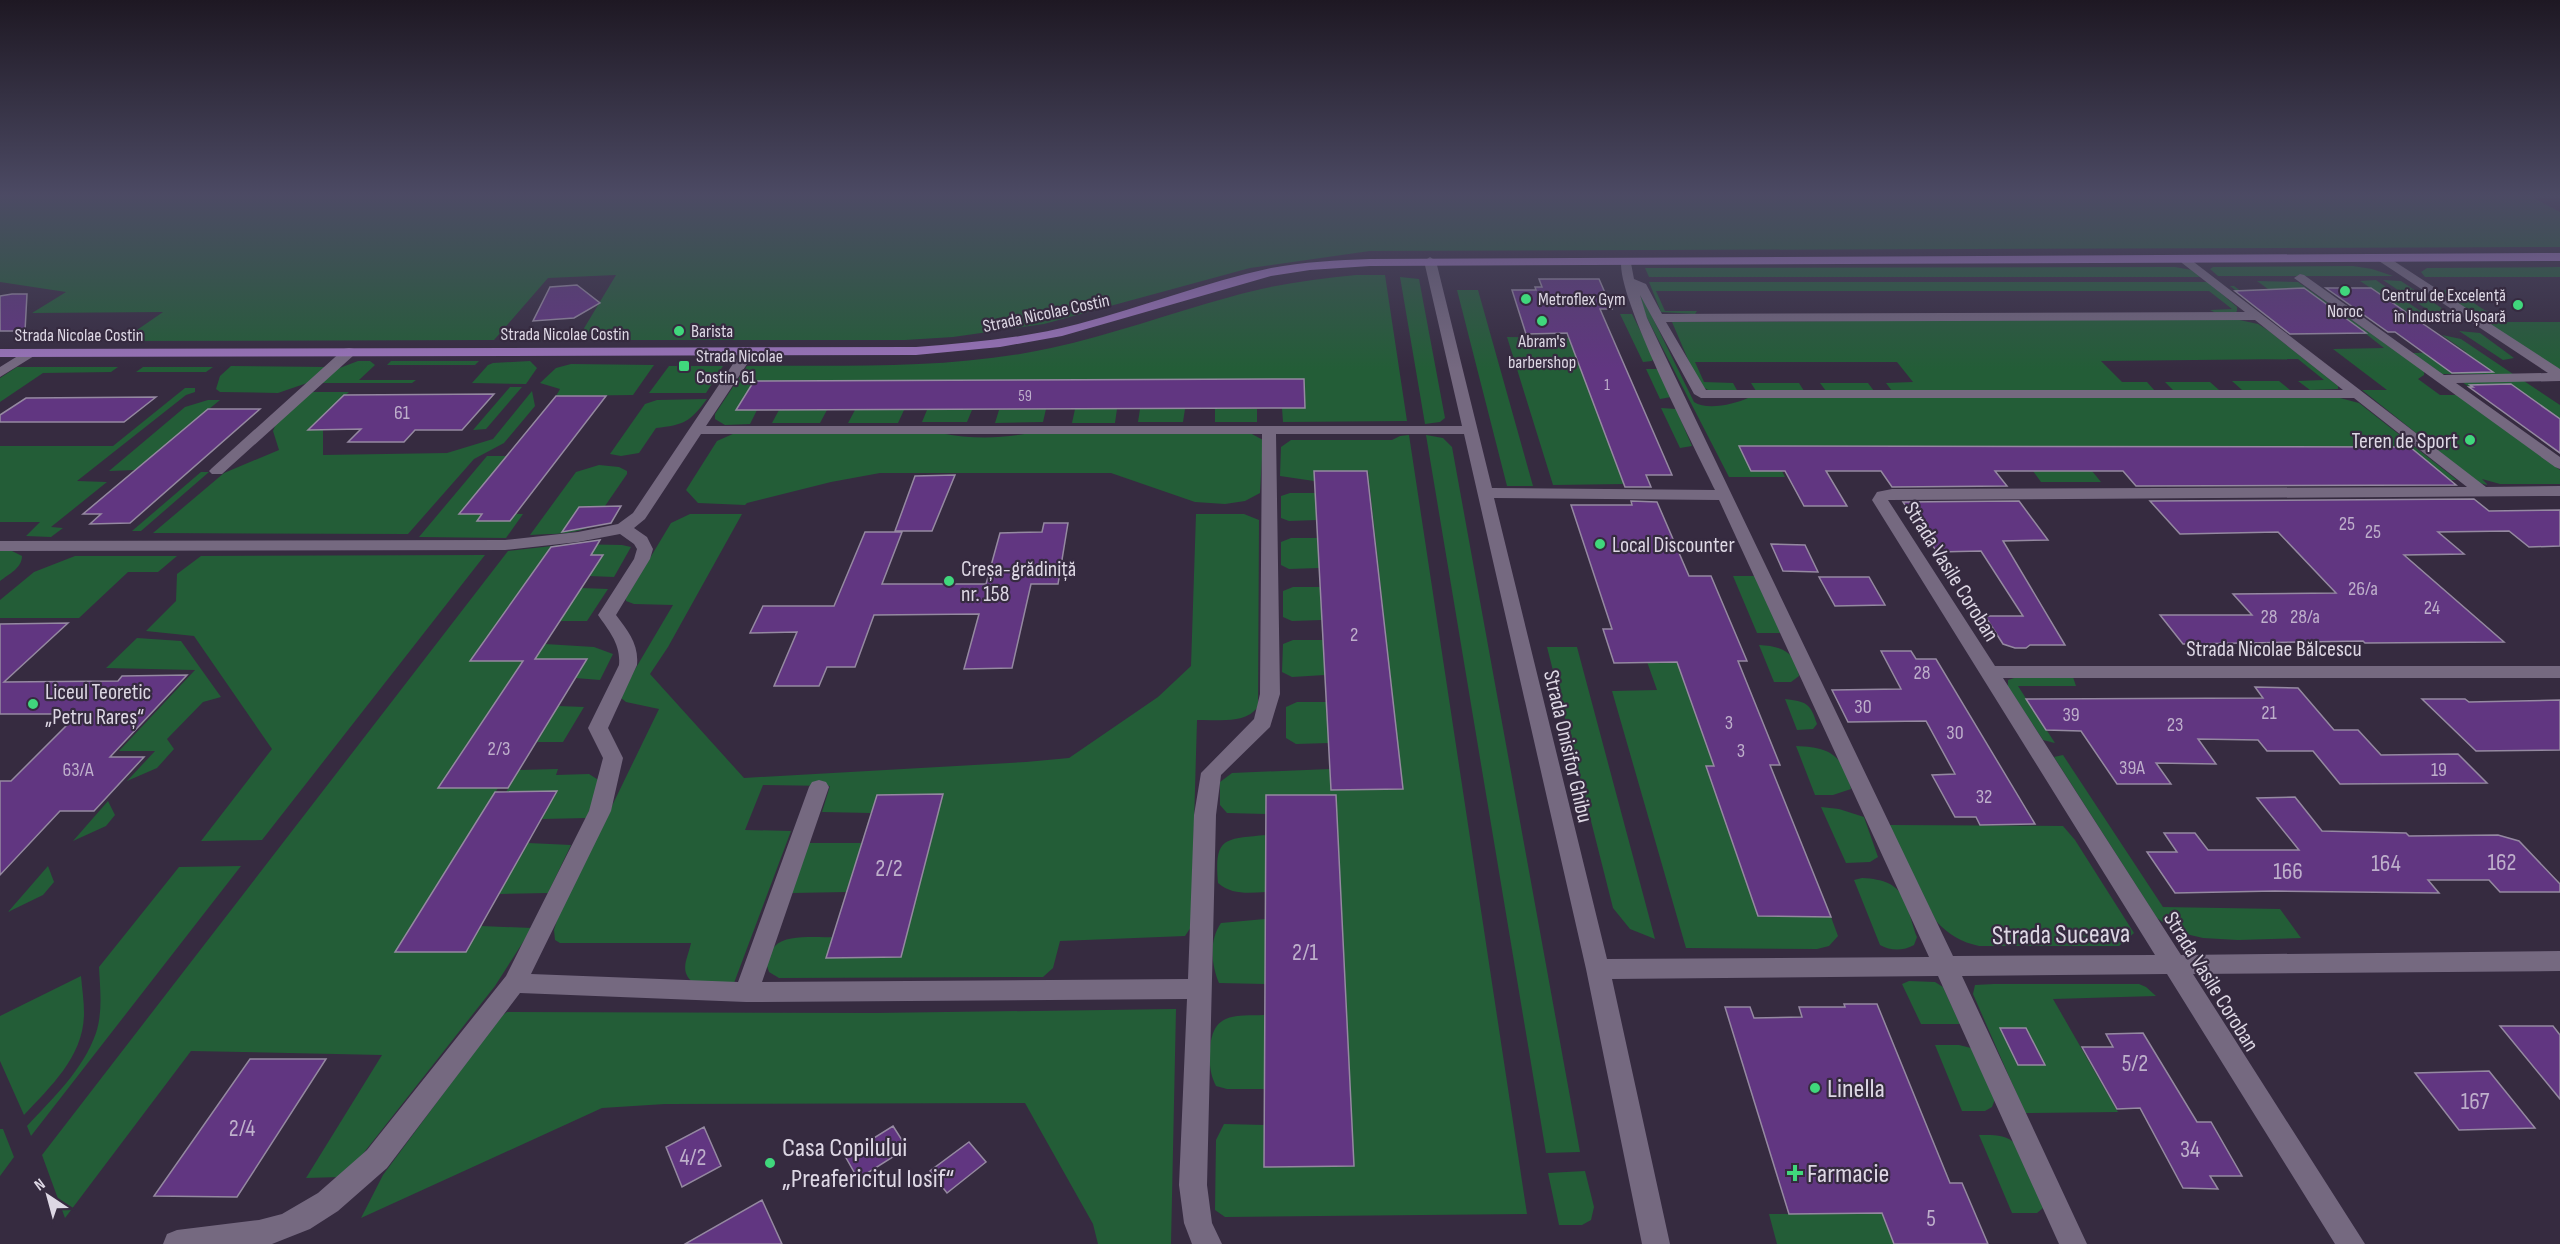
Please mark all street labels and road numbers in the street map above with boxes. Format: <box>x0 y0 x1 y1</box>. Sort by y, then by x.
street label: Strada Nicolae Costin <box>981 290 1111 337</box>
street label: Strada Nicolae Costin <box>501 324 629 345</box>
street label: Strada Nicolae Costin <box>15 325 143 346</box>
street label: Strada Vasile Coroban <box>1897 497 2004 647</box>
street label: Strada Nicolae Bălcescu <box>2186 636 2362 663</box>
street label: Strada Onisifor Ghibu <box>1537 667 1598 825</box>
street label: Strada Vasile Coroban <box>2157 907 2264 1057</box>
street label: Strada Suceava <box>1992 918 2131 952</box>

